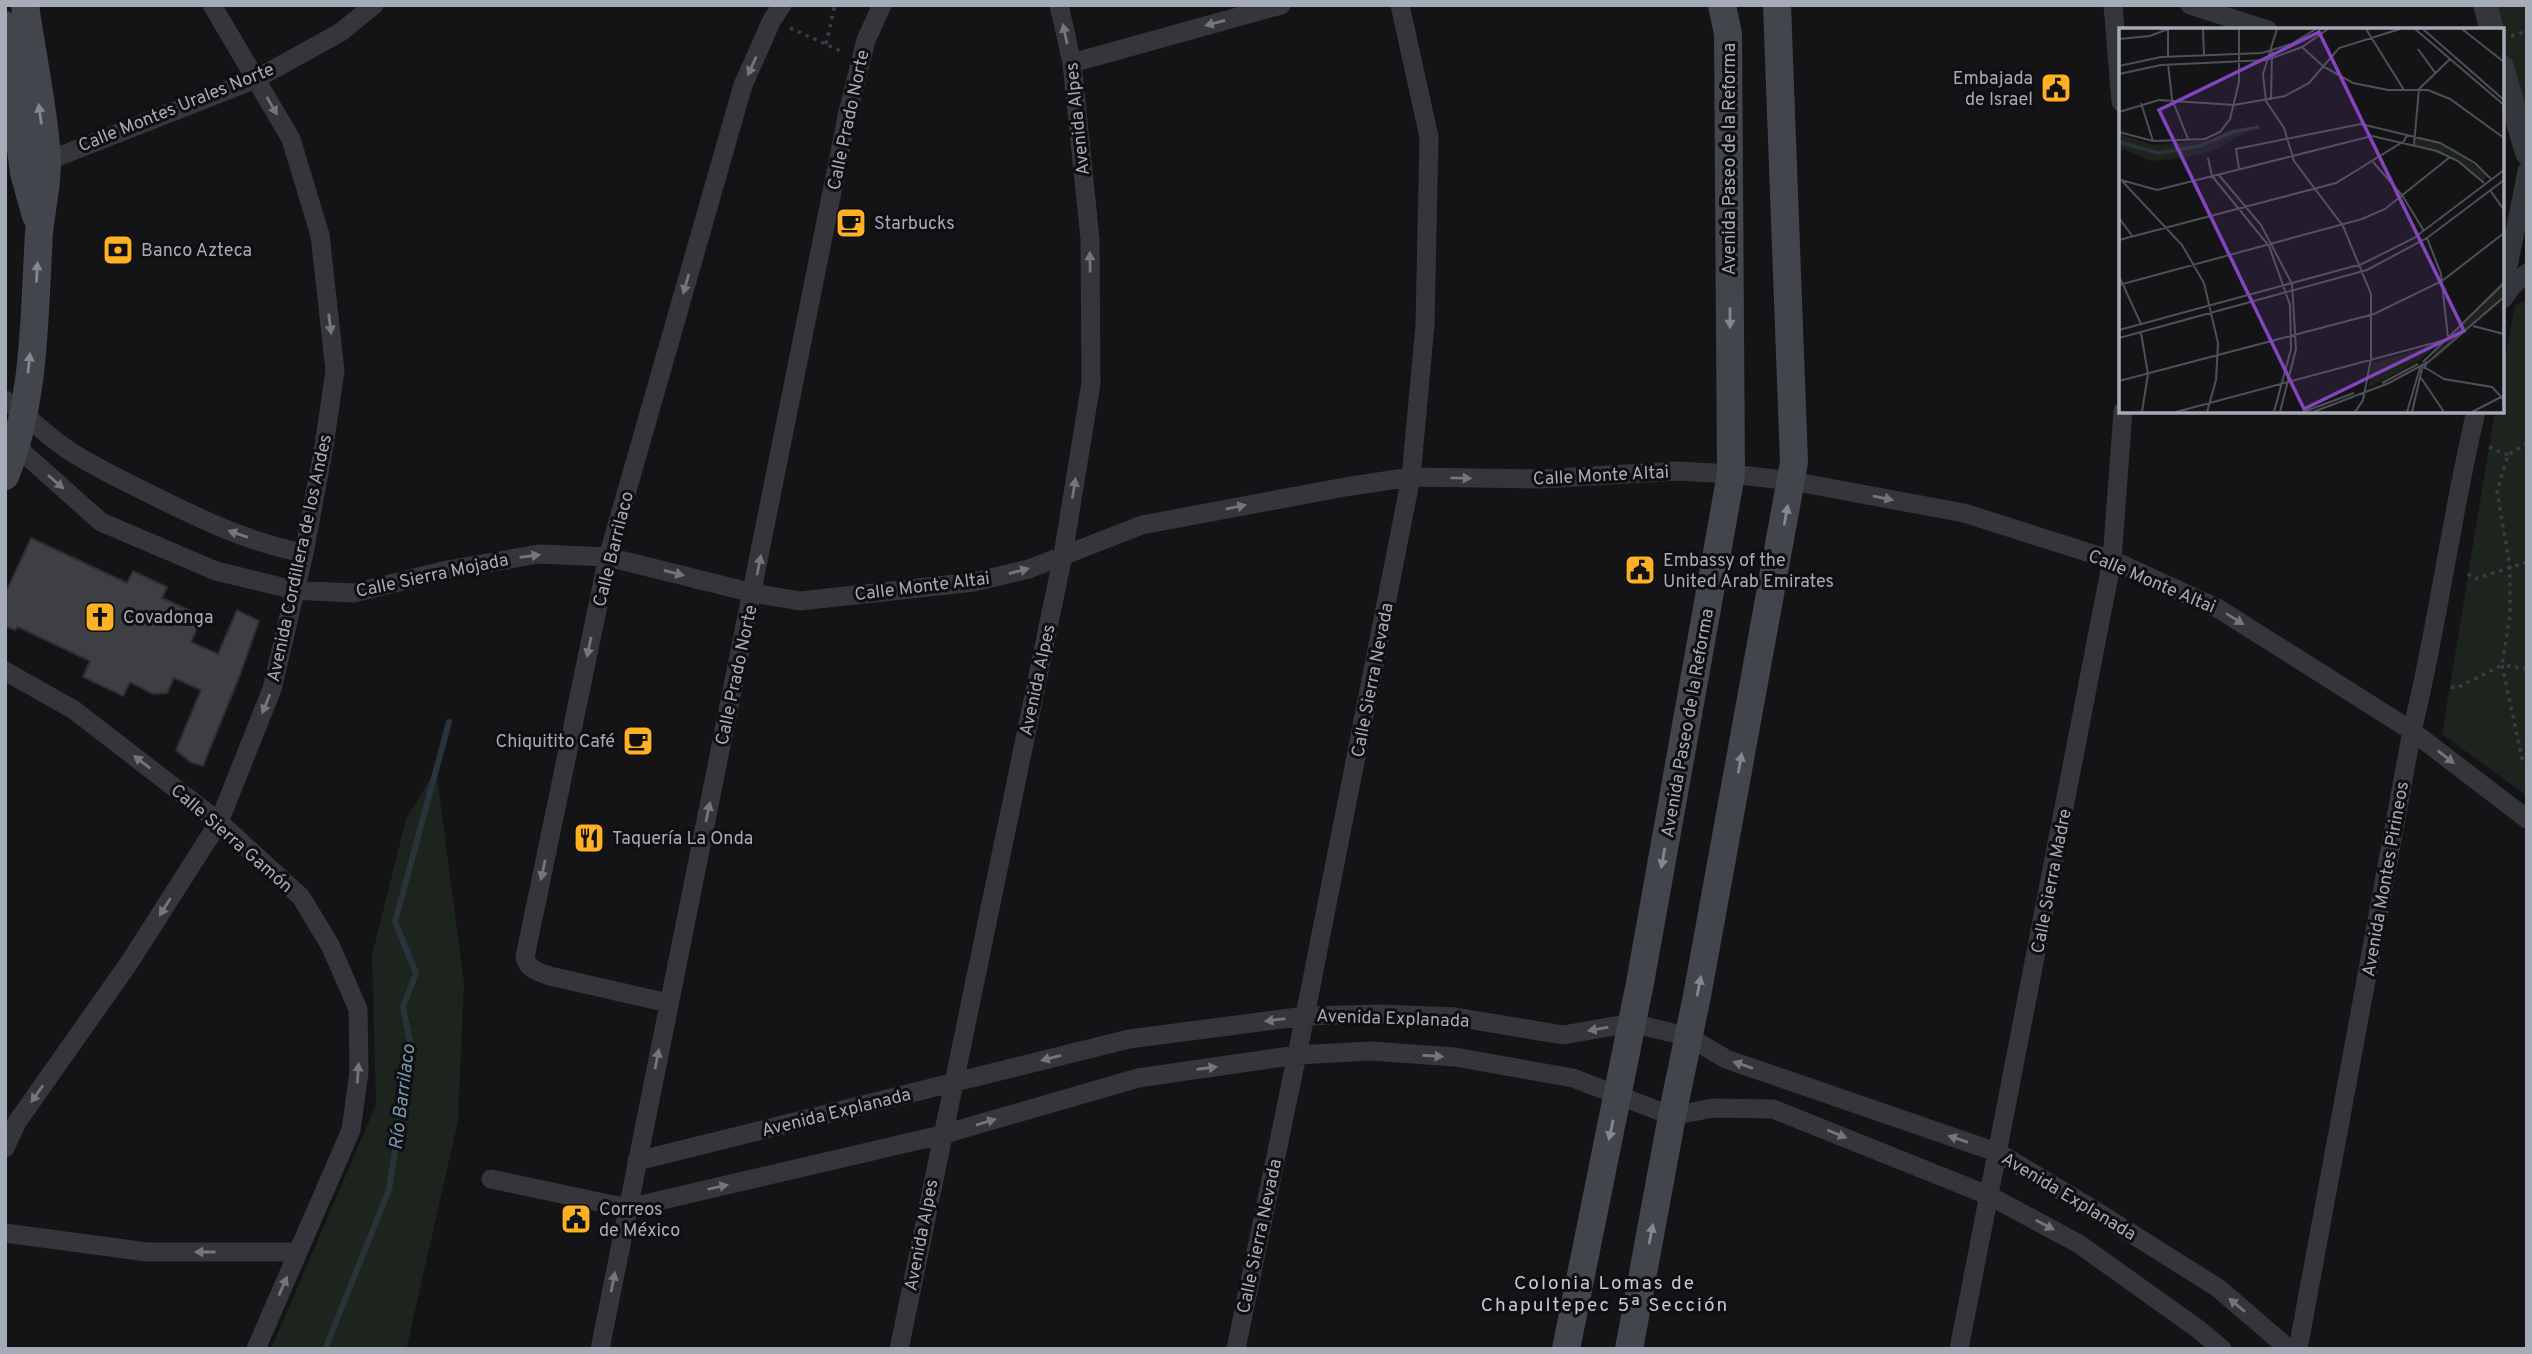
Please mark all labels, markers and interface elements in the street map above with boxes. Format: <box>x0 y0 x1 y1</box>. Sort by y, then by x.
one-way arrow <box>1204 19 1225 29</box>
one-way arrow <box>1060 23 1071 45</box>
inset map <box>2119 28 2504 413</box>
street label: Avenida Paseo de la Reforma <box>1719 43 1742 275</box>
street label: Calle Prado Norte <box>823 48 876 193</box>
one-way arrow <box>746 56 758 76</box>
street label: Calle Montes Urales Norte <box>75 59 278 158</box>
street label: Avenida Alpes <box>1061 61 1096 176</box>
place label: Embajada de Israel <box>1953 68 2033 112</box>
public building icon: Embajada de Israel <box>2039 71 2073 105</box>
one-way arrow <box>266 96 278 116</box>
one-way arrow <box>35 103 46 125</box>
cafe icon: Starbucks <box>834 206 868 240</box>
place label: Starbucks <box>874 213 955 236</box>
bank icon: Banco Azteca <box>101 233 135 267</box>
place label: Banco Azteca <box>141 240 252 263</box>
one-way arrow <box>1084 251 1096 273</box>
one-way arrow <box>32 261 43 283</box>
one-way arrow <box>681 273 691 294</box>
one-way arrow <box>1724 307 1736 329</box>
one-way arrow <box>325 313 336 335</box>
one-way arrow <box>24 352 35 374</box>
street label: Avenida Cordillera de los Andes <box>263 432 338 684</box>
street label: Calle Monte Altai <box>1532 461 1670 492</box>
one-way arrow <box>1450 472 1472 484</box>
one-way arrow <box>47 474 64 490</box>
one-way arrow <box>1069 477 1080 499</box>
street label: Calle Barrilaco <box>589 489 640 609</box>
one-way arrow <box>1872 493 1894 504</box>
one-way arrow <box>1225 501 1247 512</box>
one-way arrow <box>1781 504 1792 526</box>
one-way arrow <box>228 528 249 539</box>
street label: Calle Monte Altai <box>2084 545 2219 620</box>
street label: Calle Sierra Mojada <box>354 549 511 604</box>
one-way arrow <box>519 550 541 561</box>
place label: Embassy of the United Arab Emirates <box>1663 550 1834 594</box>
public building icon: Embassy of the United Arab Emirates <box>1623 553 1657 587</box>
one-way arrow <box>753 554 764 576</box>
one-way arrow <box>1008 565 1030 576</box>
one-way arrow <box>663 568 685 579</box>
street label: Calle Monte Altai <box>853 568 991 607</box>
church icon: Covadonga <box>83 600 117 634</box>
street label: Calle Sierra Nevada <box>1347 601 1400 760</box>
street label: Calle Prado Norte <box>711 603 764 748</box>
place label: Covadonga <box>123 607 214 630</box>
street label: Avenida Paseo de la Reforma <box>1657 607 1720 840</box>
one-way arrow <box>2225 613 2245 626</box>
street label: Avenida Alpes <box>1015 622 1062 738</box>
one-way arrow <box>584 636 595 658</box>
one-way arrow <box>260 693 271 714</box>
cafe icon: Chiquitito Café <box>621 724 655 758</box>
place label: Chiquitito Café <box>496 731 615 754</box>
one-way arrow <box>2436 749 2454 764</box>
one-way arrow <box>1735 751 1746 773</box>
one-way arrow <box>133 755 151 770</box>
street label: Calle Sierra Gamón <box>165 780 297 899</box>
street label: Avenida Montes Pirineos <box>2358 780 2415 979</box>
one-way arrow <box>702 801 713 823</box>
street label: Calle Sierra Madre <box>2027 807 2078 956</box>
restaurant icon: Taquería La Onda <box>572 821 606 855</box>
place label: Taquería La Onda <box>612 828 753 851</box>
one-way arrow <box>1657 847 1668 869</box>
one-way arrow <box>537 859 548 881</box>
one-way arrow <box>159 897 172 916</box>
one-way arrow <box>1694 975 1705 997</box>
street label: Avenida Explanada <box>1316 1005 1470 1034</box>
one-way arrow <box>1264 1014 1286 1025</box>
one-way arrow <box>1587 1024 1609 1035</box>
water label: Río Barrilaco <box>385 1042 421 1151</box>
one-way arrow <box>652 1047 663 1069</box>
one-way arrow <box>1423 1050 1445 1061</box>
one-way arrow <box>1040 1053 1062 1064</box>
one-way arrow <box>1732 1059 1753 1070</box>
one-way arrow <box>353 1062 364 1084</box>
one-way arrow <box>1196 1062 1218 1073</box>
street label: Avenida Explanada <box>759 1084 913 1143</box>
one-way arrow <box>30 1085 44 1103</box>
one-way arrow <box>976 1116 997 1126</box>
one-way arrow <box>1606 1119 1617 1141</box>
one-way arrow <box>1826 1129 1847 1140</box>
one-way arrow <box>1947 1133 1968 1144</box>
street label: Avenida Explanada <box>1997 1148 2140 1247</box>
street label: Calle Sierra Nevada <box>1233 1157 1288 1316</box>
street label: Avenida Alpes <box>900 1177 945 1293</box>
one-way arrow <box>707 1182 729 1193</box>
place label: Correos de México <box>599 1199 680 1243</box>
public building icon: Correos de México <box>559 1202 593 1236</box>
one-way arrow <box>2035 1219 2054 1231</box>
one-way arrow <box>1646 1223 1657 1245</box>
one-way arrow <box>194 1246 216 1258</box>
one-way arrow <box>608 1271 619 1293</box>
district label: Colonia Lomas de Chapultepec 5ª Sección <box>1481 1272 1729 1318</box>
one-way arrow <box>277 1276 289 1296</box>
one-way arrow <box>2228 1297 2246 1312</box>

